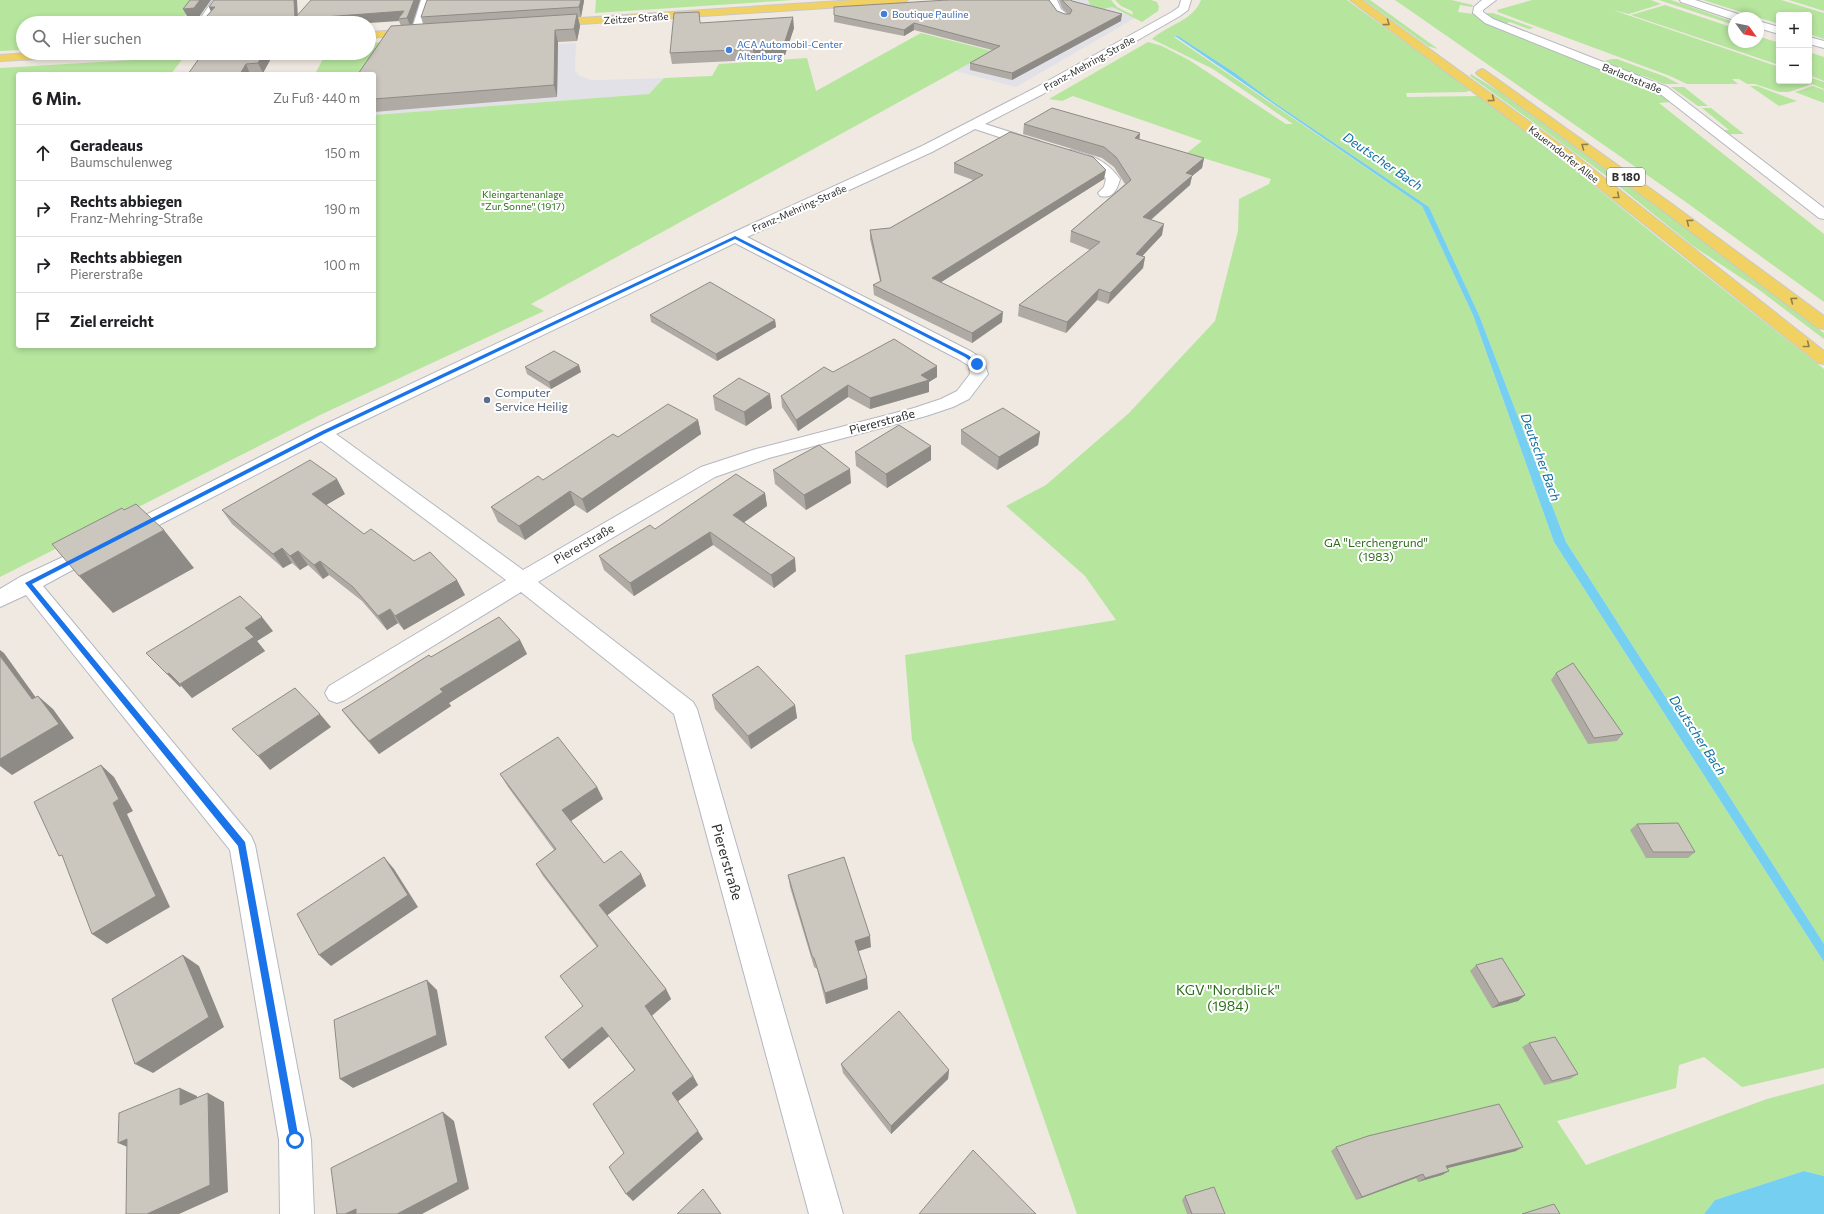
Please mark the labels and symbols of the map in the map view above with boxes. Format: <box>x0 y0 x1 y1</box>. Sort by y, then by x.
place label: Boutique Pauline <box>892 8 969 20</box>
marker: Boutique Pauline <box>879 9 889 19</box>
street label: Zeitzer Straße <box>603 10 669 26</box>
north arrow <box>1728 12 1764 48</box>
one-way arrow <box>1383 18 1390 26</box>
street label: Franz-Mehring-Straße <box>1041 33 1137 93</box>
place label: ACA Automobil-Center Altenburg <box>737 38 843 62</box>
marker: ACA Automobil-Center Altenburg <box>724 45 734 55</box>
street label: Barlachstraße <box>1600 61 1664 95</box>
one-way arrow <box>1488 94 1495 101</box>
street label: Kauerndorfer Allee <box>1527 123 1601 185</box>
water label: Deutscher Bach <box>1340 129 1426 193</box>
one-way arrow <box>1581 144 1588 151</box>
road number: B 180 <box>1607 168 1645 186</box>
street label: Franz-Mehring-Straße <box>750 182 848 234</box>
park label: Kleingartenanlage "Zur Sonne" (1917) <box>481 188 565 212</box>
one-way arrow <box>1613 191 1620 198</box>
one-way arrow <box>1686 220 1693 227</box>
one-way arrow <box>1790 298 1797 305</box>
one-way arrow <box>1802 341 1809 348</box>
route end <box>968 355 986 373</box>
place label: Computer Service Heilig <box>495 385 569 413</box>
marker: Computer Service Heilig <box>482 395 492 405</box>
street label: Piererstraße <box>847 406 916 437</box>
water label: Deutscher Bach <box>1518 411 1564 503</box>
street label: Piererstraße <box>551 520 616 566</box>
park label: GA "Lerchengrund" (1983) <box>1324 535 1428 563</box>
water label: Deutscher Bach <box>1666 692 1730 778</box>
street label: Piererstraße <box>708 822 746 902</box>
park label: KGV "Nordblick" (1984) <box>1176 981 1280 1014</box>
route start <box>286 1131 304 1149</box>

